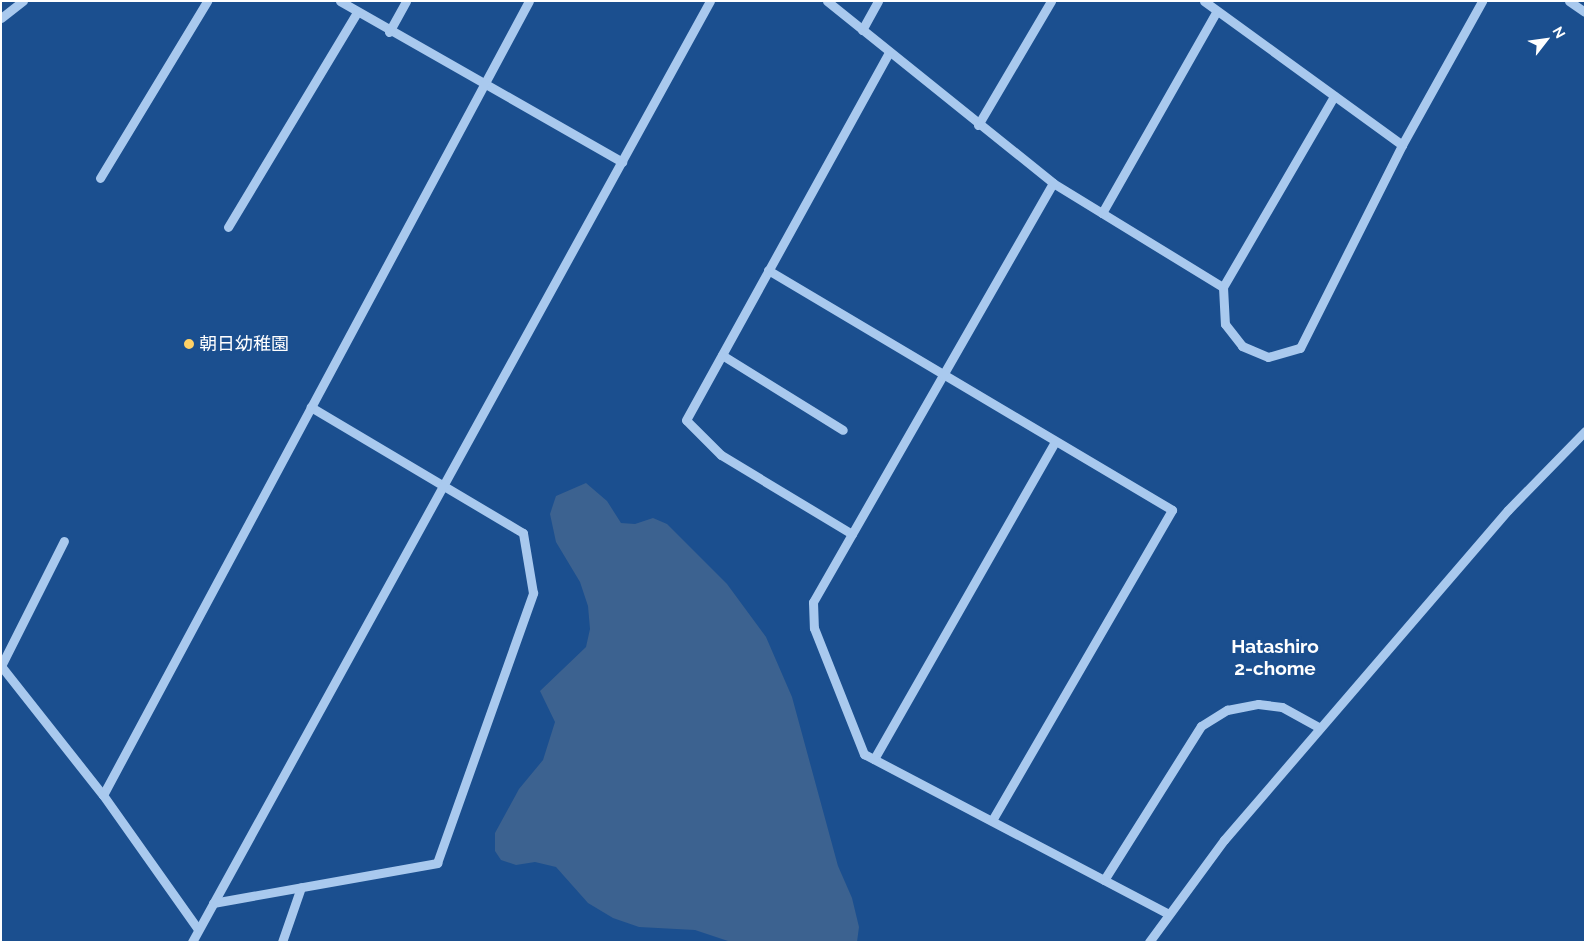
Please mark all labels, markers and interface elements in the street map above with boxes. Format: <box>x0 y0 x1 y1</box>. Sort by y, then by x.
north arrow <box>1521 15 1571 65</box>
text: N <box>1549 24 1569 41</box>
place label: 朝日幼稚園 <box>199 333 289 355</box>
marker: 朝日幼稚園 <box>183 338 195 350</box>
district label: Hatashiro 2-chome <box>1231 636 1319 680</box>

